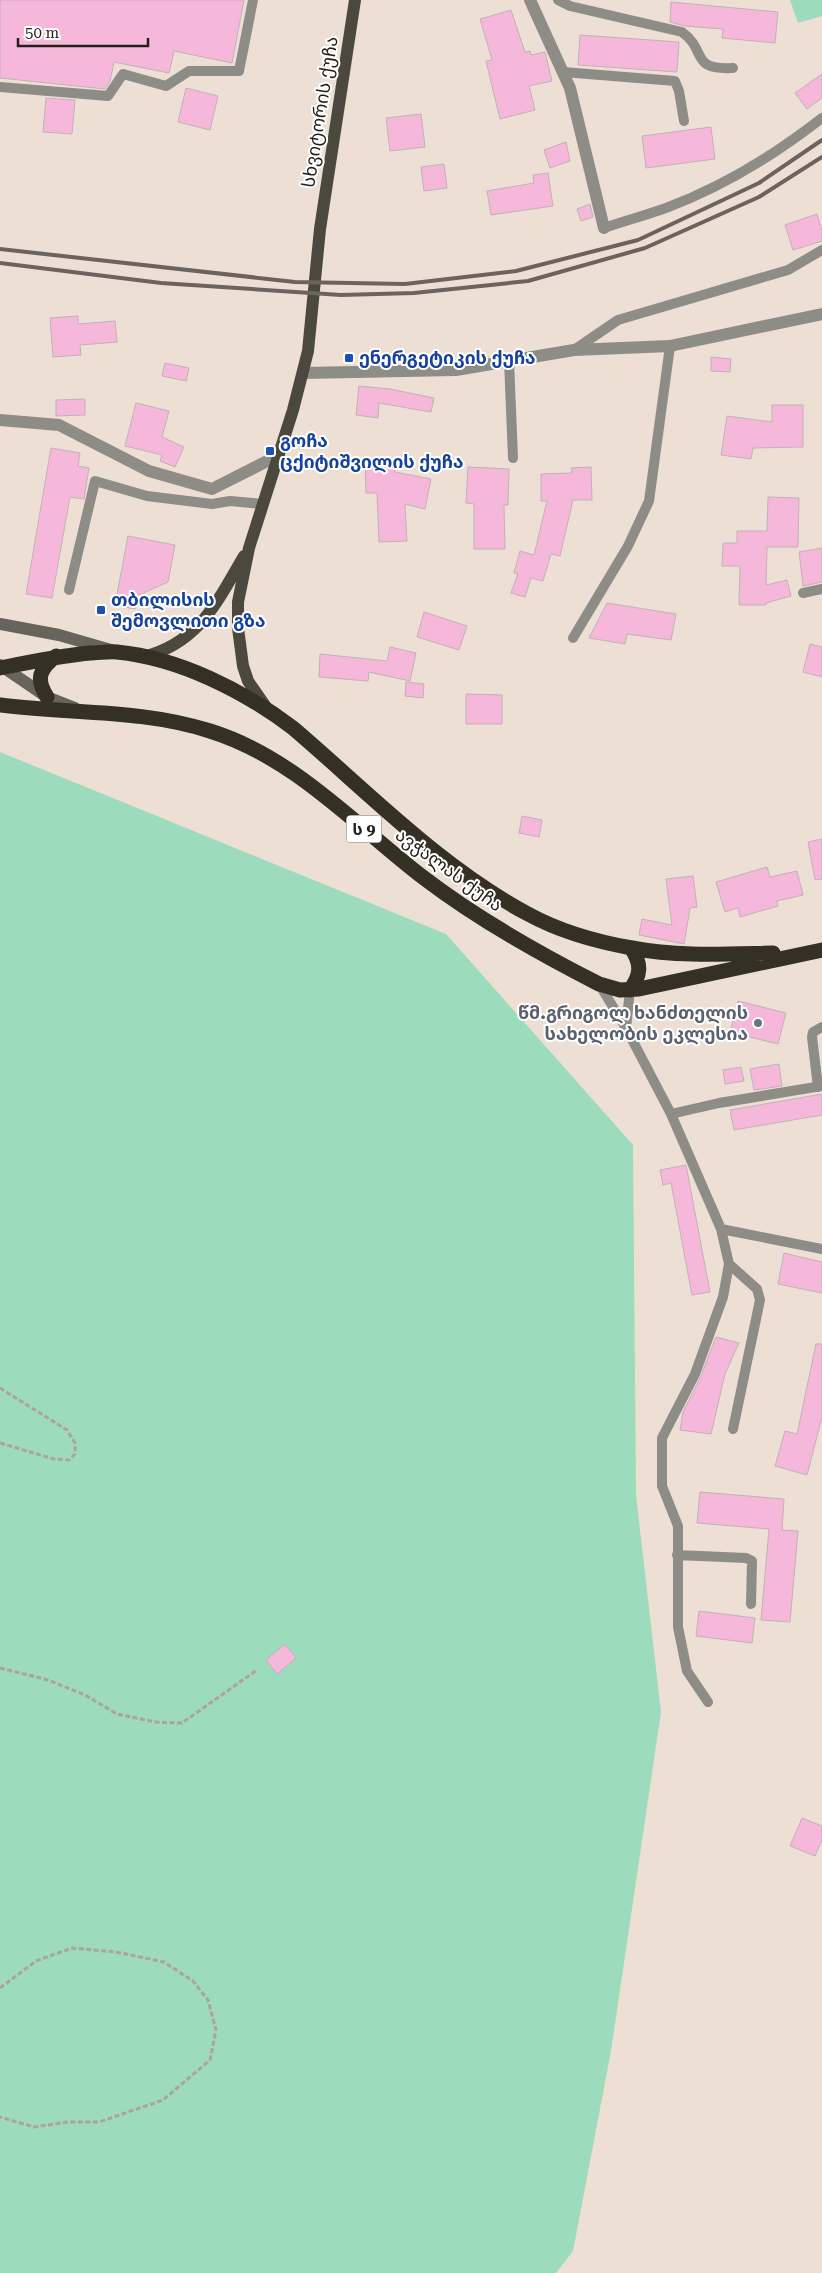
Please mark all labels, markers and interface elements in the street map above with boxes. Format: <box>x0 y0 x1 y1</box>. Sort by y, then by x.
scale bar <box>18 15 148 47</box>
text: 50 m <box>25 24 60 42</box>
street label: სხვიტორის ქუჩა <box>297 35 343 189</box>
place label: ენერგეტიკის ქუჩა <box>359 347 536 368</box>
marker: ენერგეტიკის ქუჩა <box>343 352 355 364</box>
place label: გოჩა ცქიტიშვილის ქუჩა <box>280 430 463 473</box>
marker: გოჩა ცქიტიშვილის ქუჩა <box>264 445 276 457</box>
place label: თბილისის შემოვლითი გზა <box>111 589 265 632</box>
marker: თბილისის შემოვლითი გზა <box>95 604 107 616</box>
road number: ს 9 <box>346 816 382 842</box>
street label: ავჭალას ქუჩა <box>391 824 507 916</box>
place label: წმ.გრიგოლ ხანძთელის სახელობის ეკლესია <box>518 1002 748 1045</box>
marker: წმ.გრიგოლ ხანძთელის სახელობის ეკლესია <box>752 1017 764 1029</box>

